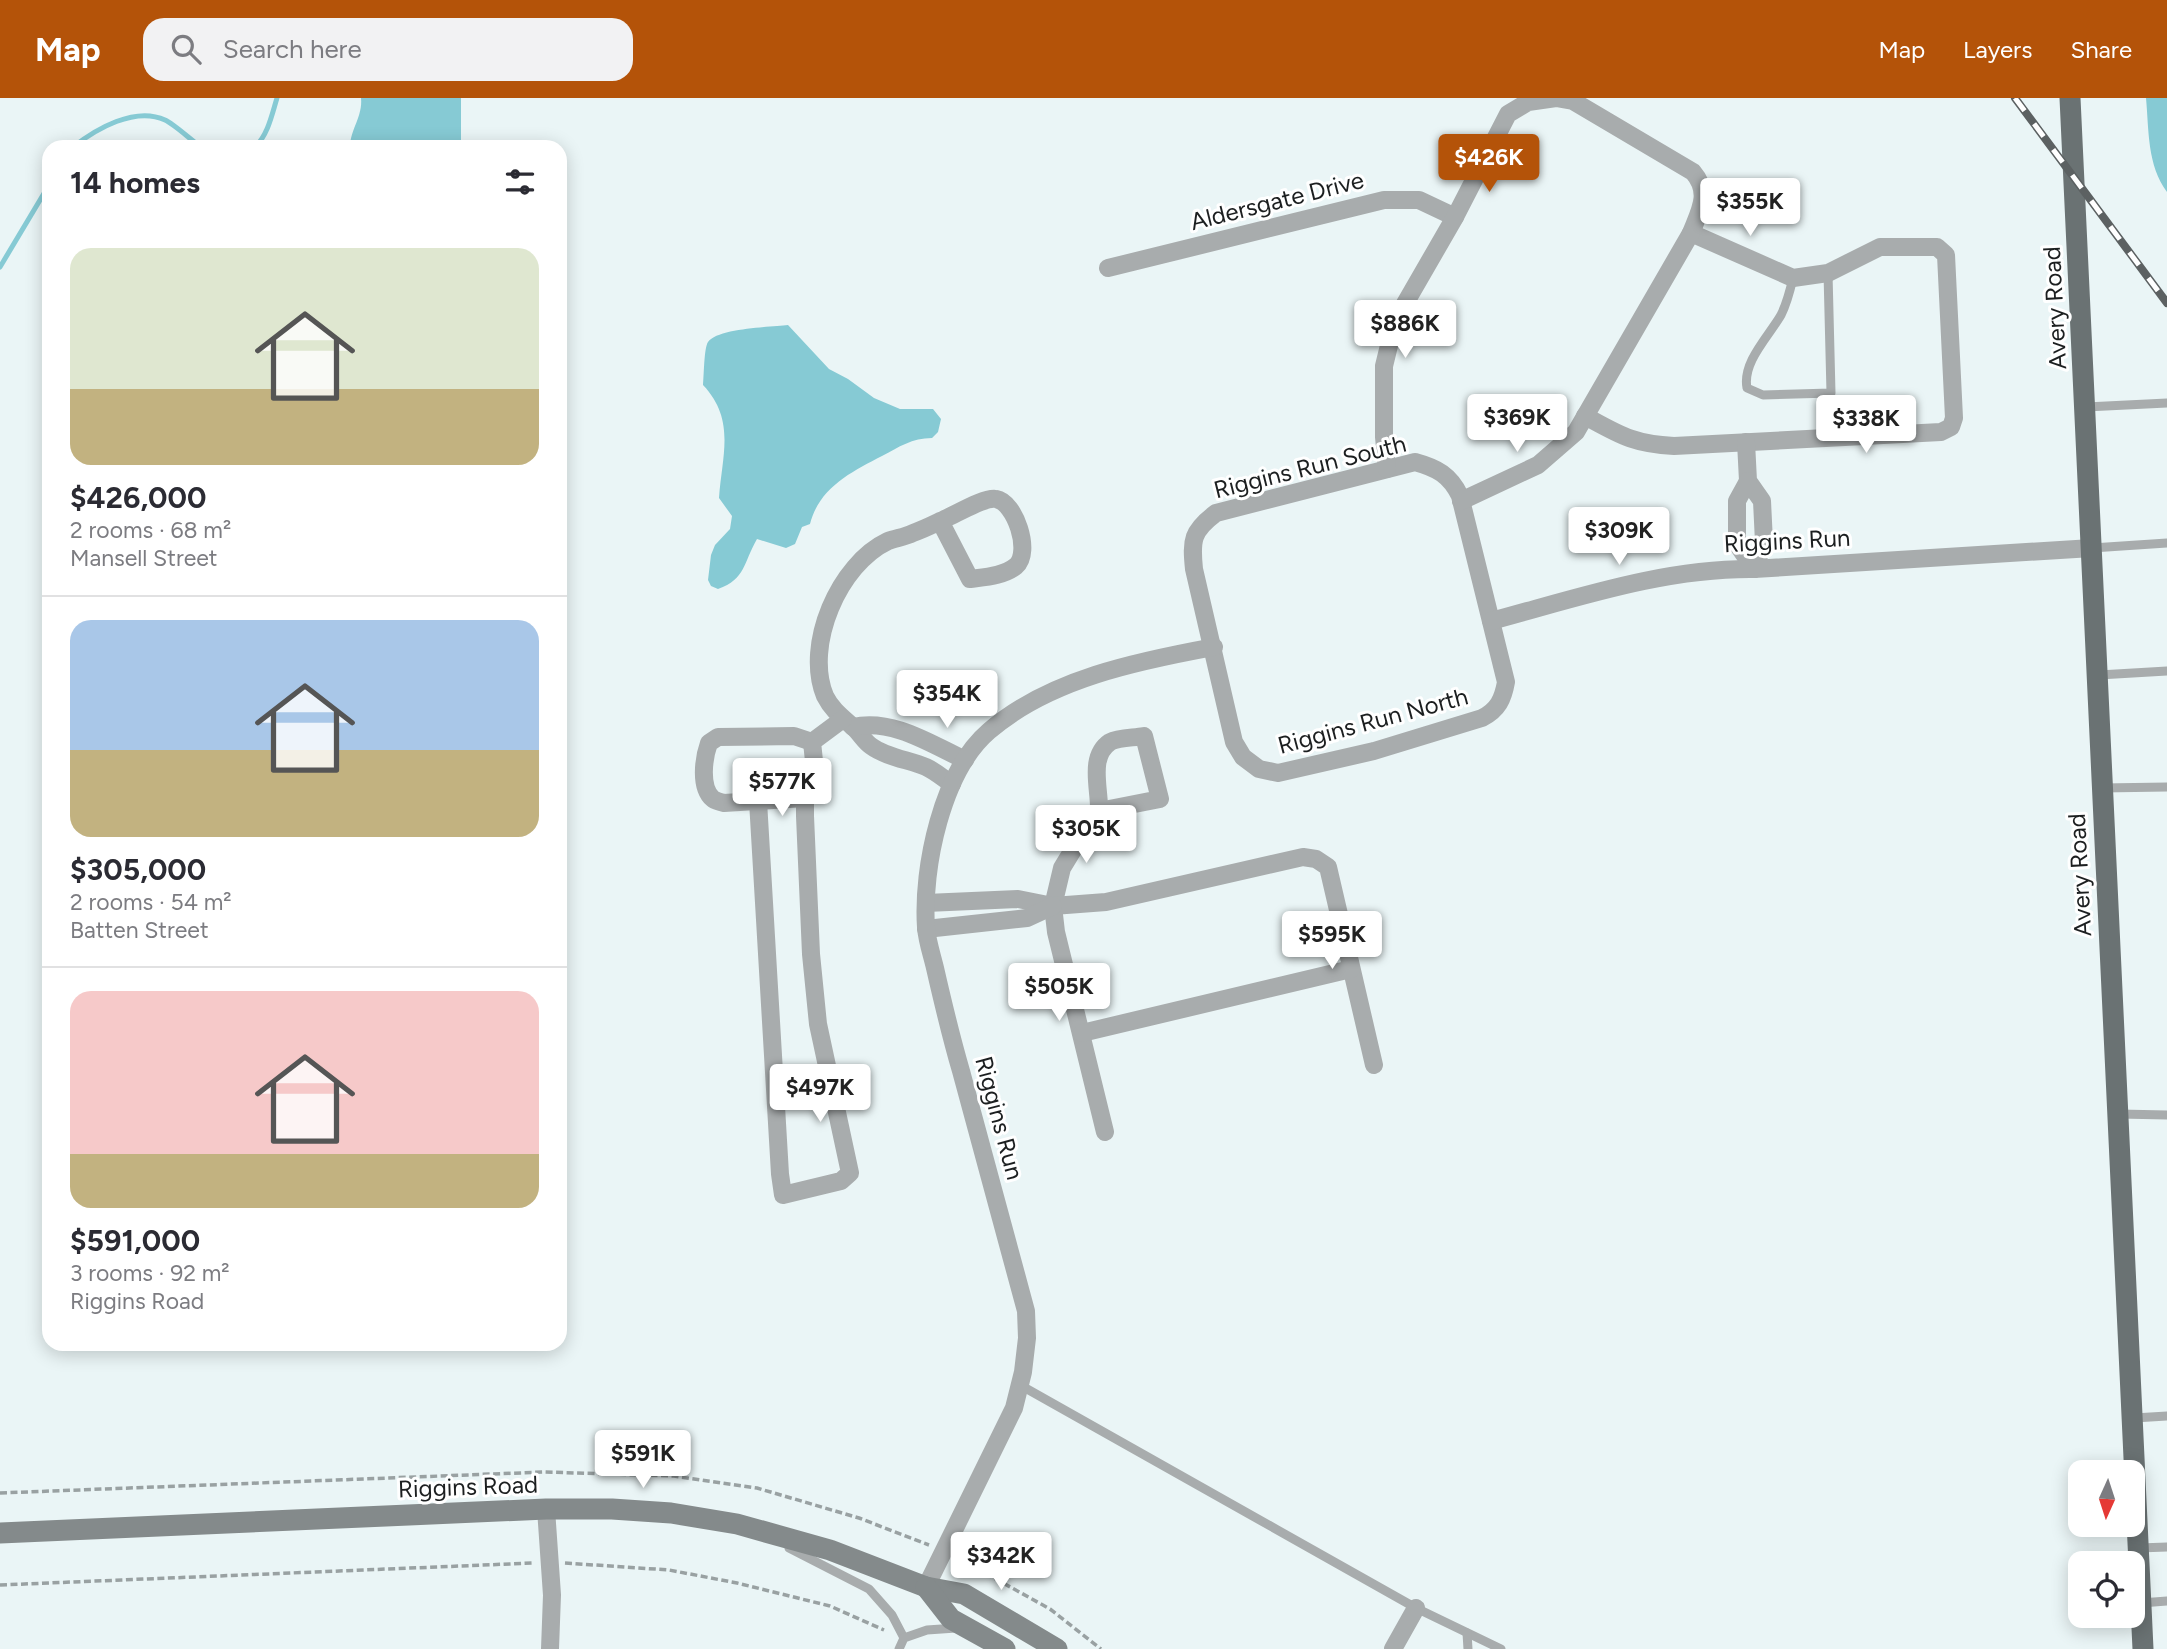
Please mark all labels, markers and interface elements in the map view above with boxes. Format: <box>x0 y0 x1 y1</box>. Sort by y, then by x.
search box <box>143 18 633 81</box>
text: Map <box>35 30 101 69</box>
icon: search <box>167 30 205 68</box>
text: Search here <box>223 33 362 65</box>
text: Map <box>1878 35 1925 64</box>
text: Layers <box>1963 35 2032 64</box>
text: Share <box>2070 35 2132 64</box>
pin: $426K <box>1440 134 1538 194</box>
text: $426K <box>1454 143 1524 171</box>
icon: filters <box>501 163 539 201</box>
text: 14 homes <box>70 164 200 201</box>
street label: Aldersgate Drive <box>1187 165 1367 236</box>
pin: $355K <box>1701 178 1799 238</box>
text: $355K <box>1716 187 1784 215</box>
street label: Avery Road <box>2037 246 2072 370</box>
icon: home <box>242 293 368 419</box>
pin: $886K <box>1356 300 1454 360</box>
text: $886K <box>1370 309 1440 337</box>
pin: $369K <box>1468 394 1566 454</box>
pin: $338K <box>1817 396 1915 455</box>
text: $369K <box>1483 403 1551 431</box>
text: $338K <box>1832 404 1900 432</box>
street label: Riggins Run South <box>1211 429 1409 504</box>
text: $426,000 <box>70 479 206 516</box>
pin: $309K <box>1570 508 1668 567</box>
text: 2 rooms · 68 m² <box>70 516 231 544</box>
text: $309K <box>1584 516 1654 544</box>
street label: Riggins Run <box>1723 523 1851 558</box>
text: Mansell Street <box>70 544 218 572</box>
icon: home <box>242 665 368 791</box>
pin: $354K <box>898 670 996 730</box>
text: $354K <box>913 679 981 707</box>
street label: Riggins Run North <box>1275 681 1471 760</box>
pin: $577K <box>733 758 831 818</box>
text: $577K <box>749 767 816 795</box>
pin: $305K <box>1037 806 1135 865</box>
street label: Avery Road <box>2062 813 2097 937</box>
text: $305K <box>1051 814 1121 842</box>
text: $305,000 <box>70 851 206 888</box>
text: 2 rooms · 54 m² <box>70 888 232 916</box>
pin: $595K <box>1283 912 1381 971</box>
text: Batten Street <box>70 916 209 944</box>
text: $595K <box>1298 920 1366 948</box>
pin: $505K <box>1010 964 1108 1023</box>
text: $505K <box>1024 972 1094 1000</box>
icon: home <box>242 1036 368 1162</box>
street label: Riggins Run <box>969 1053 1030 1183</box>
pin: $497K <box>771 1065 869 1124</box>
text: $497K <box>786 1073 854 1101</box>
text: $591,000 <box>70 1222 200 1259</box>
text: 3 rooms · 92 m² <box>70 1259 230 1287</box>
text: Riggins Road <box>70 1287 204 1315</box>
pin: $591K <box>594 1430 692 1490</box>
text: $591K <box>611 1439 675 1467</box>
north arrow <box>2068 1460 2146 1536</box>
map controls <box>2068 1460 2145 1628</box>
street label: Riggins Road <box>397 1470 538 1503</box>
pin: $342K <box>952 1532 1050 1592</box>
text: $342K <box>967 1541 1035 1569</box>
button: locate <box>2068 1551 2145 1628</box>

